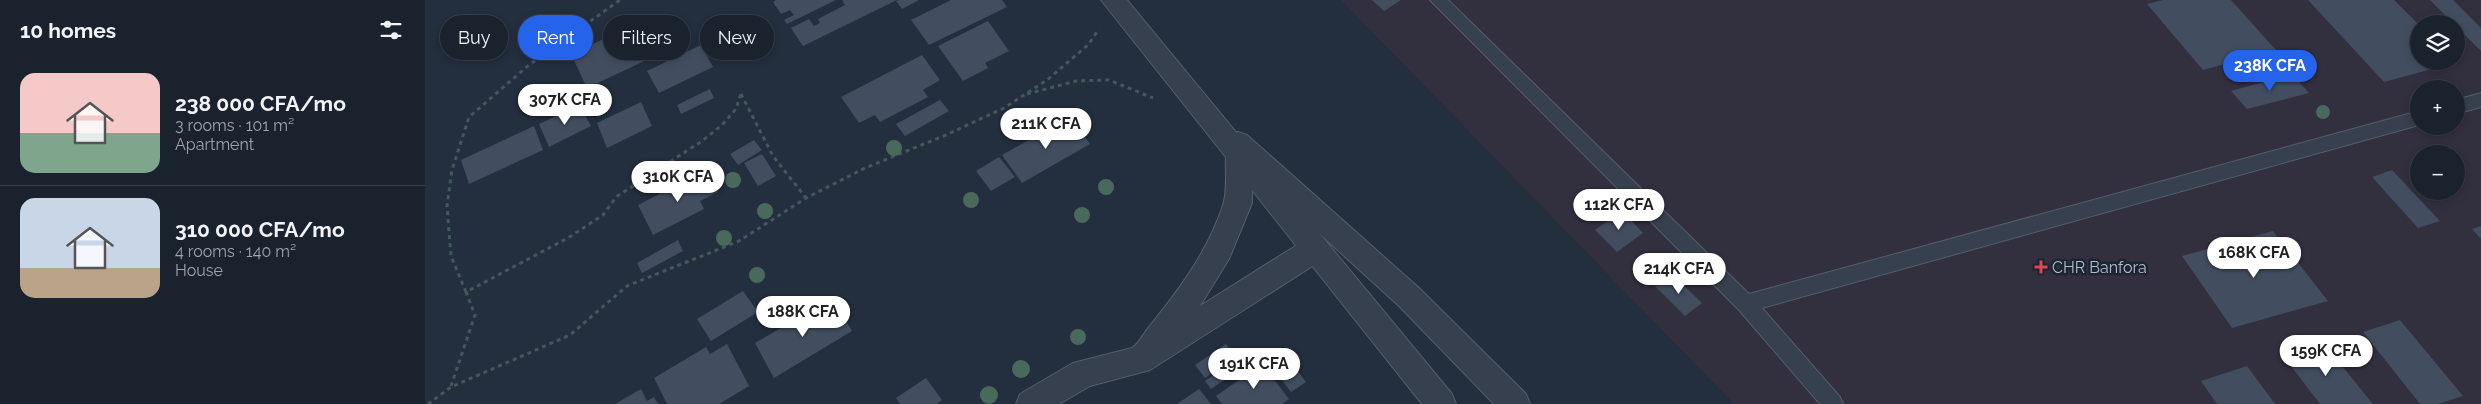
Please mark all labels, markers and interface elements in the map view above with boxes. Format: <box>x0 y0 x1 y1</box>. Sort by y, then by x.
chip: Buy <box>440 15 508 60</box>
chip: Rent <box>518 15 593 60</box>
chip: Filters <box>603 15 690 60</box>
chip: New <box>700 15 774 60</box>
map controls <box>2410 15 2465 200</box>
button: layers <box>2410 15 2465 70</box>
icon: filters <box>377 16 405 44</box>
text: 10 homes <box>20 18 116 43</box>
pin: 238K CFA <box>2218 49 2322 92</box>
text: 238K CFA <box>2234 56 2306 75</box>
button: + <box>2410 80 2465 135</box>
pin: 307K CFA <box>513 84 617 126</box>
text: 307K CFA <box>529 90 601 109</box>
text: 238 000 CFA/mo <box>175 91 346 116</box>
icon: home <box>60 93 120 153</box>
pin: 211K CFA <box>994 108 1098 150</box>
text: 211K CFA <box>1011 114 1081 133</box>
text: 3 rooms · 101 m² <box>175 116 294 135</box>
text: Apartment <box>175 135 254 154</box>
button: − <box>2410 145 2465 200</box>
pin: 310K CFA <box>626 160 730 203</box>
text: 310K CFA <box>642 167 714 186</box>
pin: 112K CFA <box>1567 188 1671 231</box>
text: 112K CFA <box>1584 195 1654 214</box>
text: 310 000 CFA/mo <box>175 217 345 242</box>
icon: home <box>60 218 120 278</box>
pin: 168K CFA <box>2202 236 2306 279</box>
text: 4 rooms · 140 m² <box>175 242 296 261</box>
text: 168K CFA <box>2218 243 2290 262</box>
pin: 214K CFA <box>1627 252 1731 295</box>
place label: CHR Banfora <box>2052 258 2147 277</box>
text: 214K CFA <box>1644 259 1714 278</box>
marker: CHR Banfora <box>2034 260 2048 274</box>
text: House <box>175 261 223 280</box>
pin: 188K CFA <box>751 296 855 338</box>
text: 188K CFA <box>767 302 839 321</box>
pin: 159K CFA <box>2274 334 2378 377</box>
text: 159K CFA <box>2291 341 2361 360</box>
pin: 191K CFA <box>1202 348 1306 390</box>
text: 191K CFA <box>1219 354 1289 373</box>

